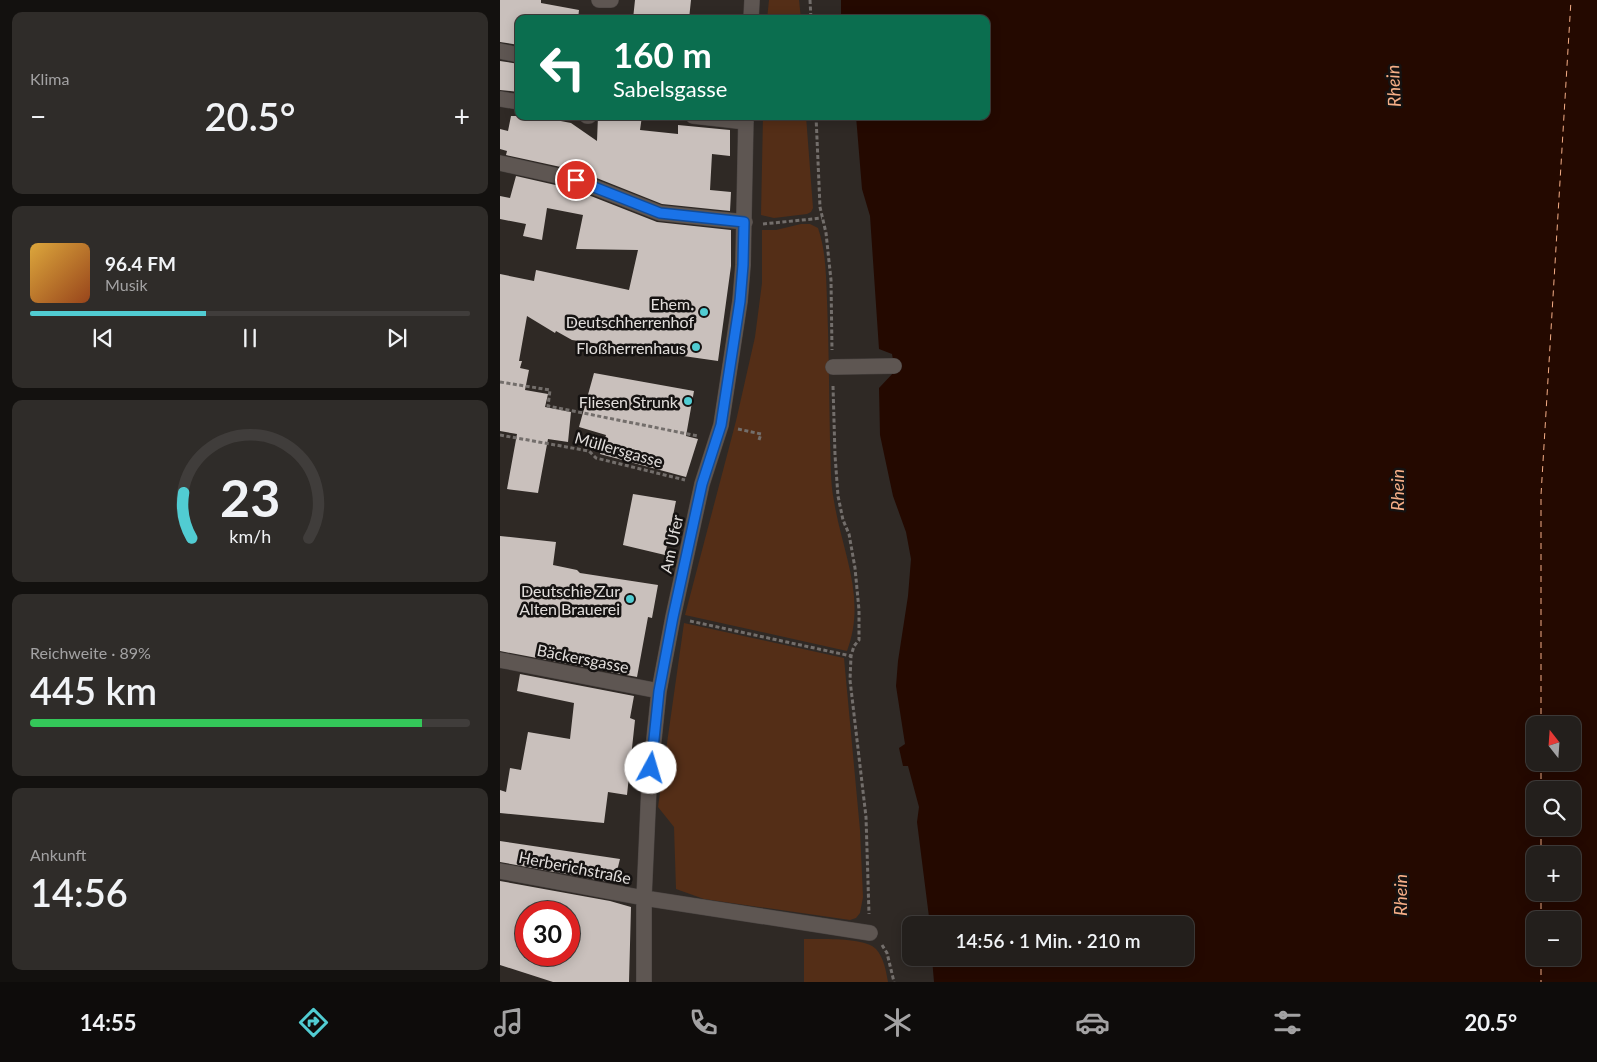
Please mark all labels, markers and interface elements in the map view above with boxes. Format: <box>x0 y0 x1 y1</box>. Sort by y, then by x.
text: 160 m <box>613 33 712 75</box>
icon: left <box>530 35 595 100</box>
water label: Rhein <box>1381 64 1405 108</box>
text: Klima <box>30 69 69 88</box>
text: Sabelsgasse <box>613 75 727 102</box>
text: 20.5° <box>205 93 295 139</box>
text: − <box>30 99 46 133</box>
text: + <box>454 99 470 133</box>
pin <box>555 159 597 201</box>
icon: arrive <box>562 166 590 194</box>
text: 96.4 FM <box>105 252 176 275</box>
text: Musik <box>105 275 148 294</box>
place label: Ehem. Deutschherrenhof <box>566 294 694 331</box>
marker: Ehem. Deutschherrenhof <box>698 306 710 318</box>
icon: previous <box>89 324 117 352</box>
icon: pause <box>236 324 264 352</box>
icon: next <box>383 324 411 352</box>
place label: Floßherrenhaus <box>576 338 686 357</box>
marker: Floßherrenhaus <box>690 341 702 353</box>
place label: Fliesen Strunk <box>579 392 679 411</box>
marker: Fliesen Strunk <box>682 395 694 407</box>
street label: Müllersgasse <box>573 427 665 471</box>
text: 23 <box>220 466 280 528</box>
water label: Rhein <box>1386 469 1408 511</box>
street label: Am Ufer <box>656 513 686 575</box>
text: km/h <box>229 525 271 547</box>
place label: Deutschie Zur Alten Brauerei <box>519 581 620 618</box>
marker: Deutschie Zur Alten Brauerei <box>624 593 636 605</box>
street label: Bäckersgasse <box>535 640 631 676</box>
text: Reichweite · 89% <box>30 643 151 662</box>
text: 445 km <box>30 667 157 713</box>
north arrow <box>1526 716 1581 771</box>
map controls <box>1526 716 1581 966</box>
position arrow <box>624 741 676 793</box>
button: search <box>1526 781 1581 836</box>
text: Ankunft <box>30 845 87 864</box>
button: + <box>1526 846 1581 901</box>
street label: Herberichstraße <box>517 847 633 887</box>
text: 14:56 <box>30 869 128 915</box>
water label: Rhein <box>1389 874 1411 916</box>
speed limit sign: 30 <box>515 901 580 966</box>
button: − <box>1526 911 1581 966</box>
text: 14:56 · 1 Min. · 210 m <box>956 929 1140 952</box>
icon: directions <box>296 1005 331 1040</box>
icon: music <box>491 1005 526 1040</box>
icon: phone <box>686 1005 721 1040</box>
icon: climate <box>880 1005 915 1040</box>
icon: car <box>1075 1005 1110 1040</box>
icon: filters <box>1270 1005 1305 1040</box>
text: 14:55 <box>80 1009 137 1036</box>
text: 20.5° <box>1464 1009 1517 1036</box>

